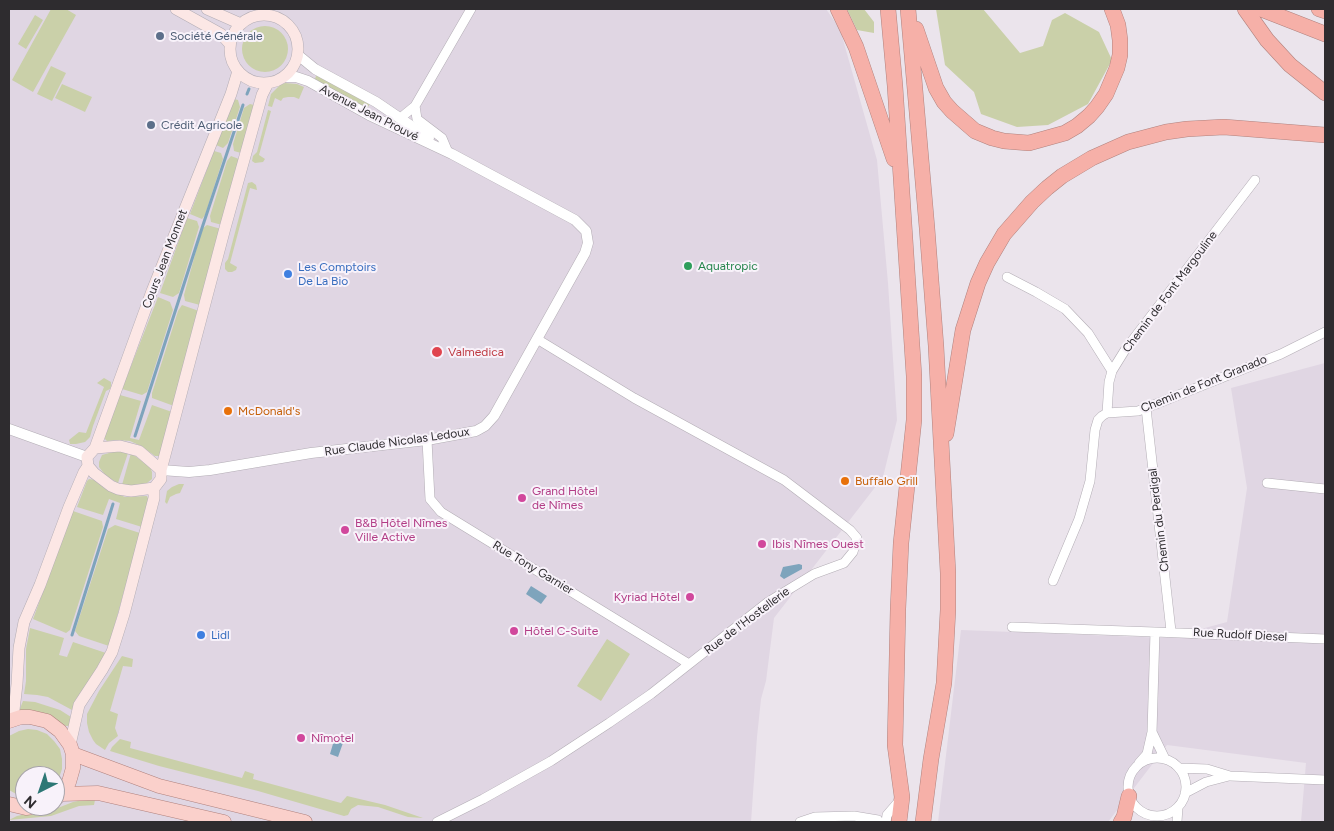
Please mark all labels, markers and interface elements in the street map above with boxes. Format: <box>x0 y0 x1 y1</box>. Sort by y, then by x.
place label: Société Générale <box>170 29 263 43</box>
marker: Société Générale <box>154 30 166 42</box>
street label: Avenue Jean Prouvé <box>317 82 421 144</box>
place label: Crédit Agricole <box>161 118 242 132</box>
marker: Crédit Agricole <box>145 119 157 131</box>
street label: Cours Jean Monnet <box>139 207 191 311</box>
street label: Chemin de Font Margouline <box>1120 228 1220 356</box>
place label: Aquatropic <box>698 259 758 273</box>
place label: Les Comptoirs De La Bio <box>298 260 376 288</box>
marker: Aquatropic <box>682 260 694 272</box>
marker: Les Comptoirs De La Bio <box>282 268 294 280</box>
marker: Valmedica <box>430 345 444 359</box>
place label: Valmedica <box>448 345 504 359</box>
street label: Chemin de Font Granado <box>1139 352 1269 416</box>
place label: McDonald's <box>238 404 300 418</box>
marker: McDonald's <box>222 405 234 417</box>
street label: Rue Claude Nicolas Ledoux <box>324 425 470 459</box>
street label: Chemin du Perdigal <box>1145 467 1173 573</box>
place label: Buffalo Grill <box>855 474 918 488</box>
marker: Buffalo Grill <box>839 475 851 487</box>
place label: Grand Hôtel de Nîmes <box>532 484 598 512</box>
marker: Grand Hôtel de Nîmes <box>516 492 528 504</box>
place label: B&B Hôtel Nîmes Ville Active <box>355 516 447 544</box>
marker: B&B Hôtel Nîmes Ville Active <box>339 524 351 536</box>
place label: Ibis Nîmes Ouest <box>772 537 864 551</box>
street label: Rue Tony Garnier <box>490 538 576 598</box>
marker: Ibis Nîmes Ouest <box>756 538 768 550</box>
street label: Rue de l'Hostellerie <box>701 584 793 658</box>
place label: Kyriad Hôtel <box>614 590 680 604</box>
marker: Kyriad Hôtel <box>684 591 696 603</box>
place label: Hôtel C-Suite <box>524 624 598 638</box>
marker: Hôtel C-Suite <box>508 625 520 637</box>
street label: Rue Rudolf Diesel <box>1193 625 1287 645</box>
place label: Lidl <box>211 628 230 642</box>
marker: Lidl <box>195 629 207 641</box>
place label: Nîmotel <box>311 731 354 745</box>
marker: Nîmotel <box>295 732 307 744</box>
north arrow <box>15 766 65 816</box>
text: N <box>21 792 40 812</box>

